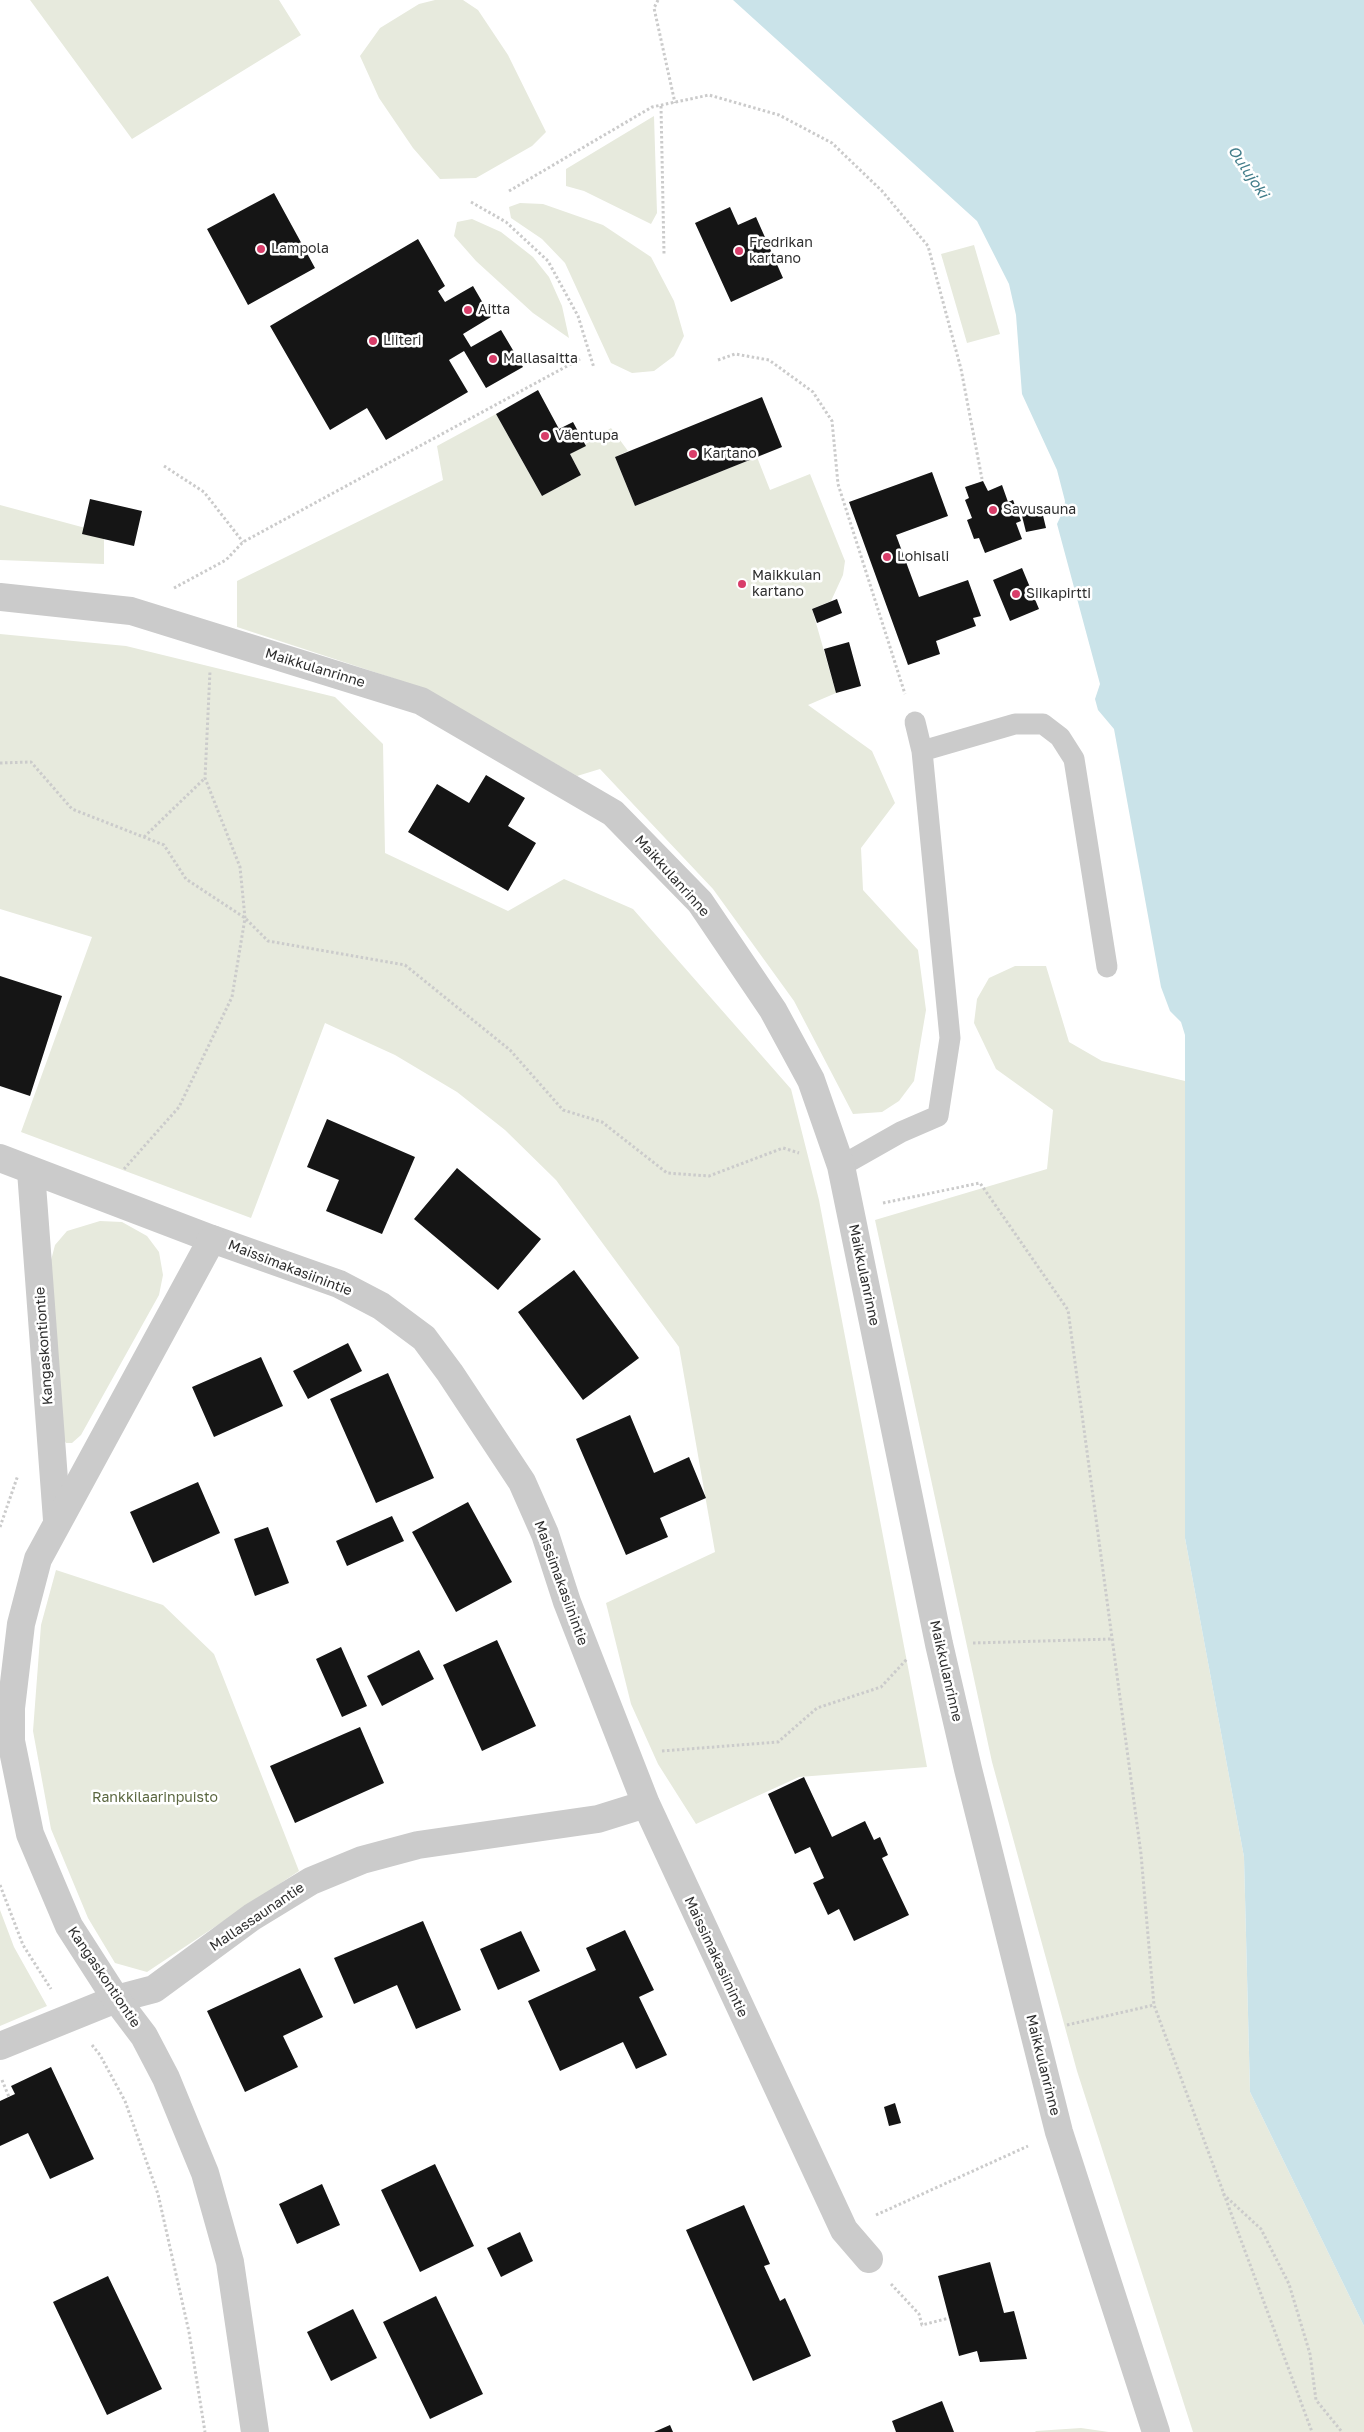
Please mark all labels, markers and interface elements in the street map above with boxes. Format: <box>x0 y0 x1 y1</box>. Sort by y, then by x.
water label: Oulujoki <box>1224 142 1272 202</box>
place label: Fredrikan kartano <box>749 235 813 268</box>
place label: Lampola <box>271 241 329 257</box>
marker: Lampola <box>255 243 267 255</box>
marker: Fredrikan kartano <box>733 245 745 257</box>
place label: Aitta <box>478 302 510 318</box>
marker: Aitta <box>462 304 474 316</box>
place label: Liiteri <box>383 333 421 349</box>
marker: Liiteri <box>367 335 379 347</box>
place label: Mallasaitta <box>503 351 578 367</box>
marker: Mallasaitta <box>487 353 499 365</box>
place label: Väentupa <box>555 428 619 444</box>
marker: Väentupa <box>539 430 551 442</box>
place label: Kartano <box>703 446 757 462</box>
marker: Kartano <box>687 448 699 460</box>
place label: Savusauna <box>1003 502 1076 518</box>
marker: Savusauna <box>987 504 999 516</box>
place label: Lohisali <box>897 549 949 565</box>
marker: Lohisali <box>881 551 893 563</box>
place label: Maikkulan kartano <box>752 568 821 600</box>
marker: Maikkulan kartano <box>736 578 748 590</box>
place label: Siikapirtti <box>1026 586 1091 602</box>
marker: Siikapirtti <box>1010 588 1022 600</box>
street label: Maikkulanrinne <box>263 645 367 691</box>
street label: Maikkulanrinne <box>631 832 713 920</box>
street label: Maikkulanrinne <box>845 1223 883 1327</box>
street label: Maissimakasiinintie <box>226 1237 354 1299</box>
street label: Kangaskontiontie <box>31 1286 57 1406</box>
street label: Maissimakasiinintie <box>531 1518 591 1648</box>
street label: Maikkulanrinne <box>926 1619 966 1723</box>
park label: Rankkilaarinpuisto <box>92 1790 218 1806</box>
street label: Mallassaunantie <box>206 1879 308 1955</box>
street label: Maissimakasiinintie <box>681 1894 751 2020</box>
street label: Kangaskontiontie <box>64 1923 144 2031</box>
street label: Maikkulanrinne <box>1022 2013 1064 2117</box>

